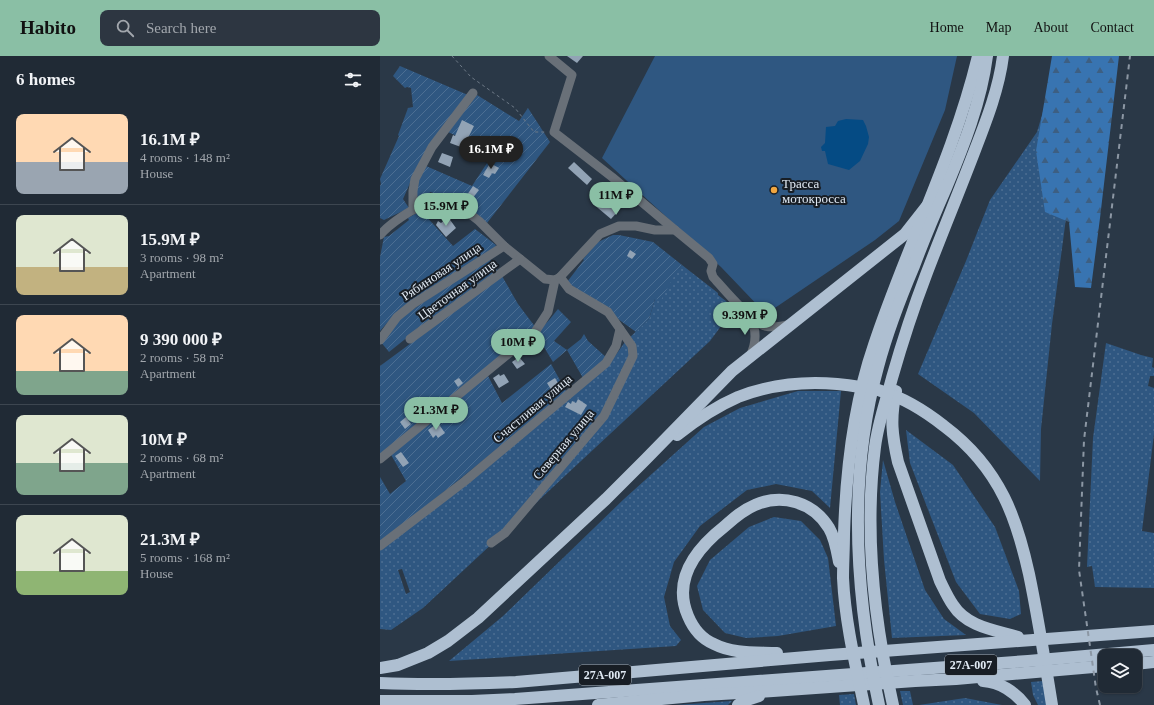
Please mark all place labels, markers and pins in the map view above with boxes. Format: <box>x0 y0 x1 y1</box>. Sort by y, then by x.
pin: 16.1M ₽ <box>454 136 528 170</box>
place label: Трасса мотокросса <box>782 176 846 206</box>
pin: 11M ₽ <box>588 182 644 216</box>
marker: Трасса мотокросса <box>769 185 779 195</box>
pin: 15.9M ₽ <box>409 193 483 227</box>
pin: 9.39M ₽ <box>708 302 782 336</box>
pin: 10M ₽ <box>490 329 546 363</box>
pin: 21.3M ₽ <box>399 397 473 431</box>

